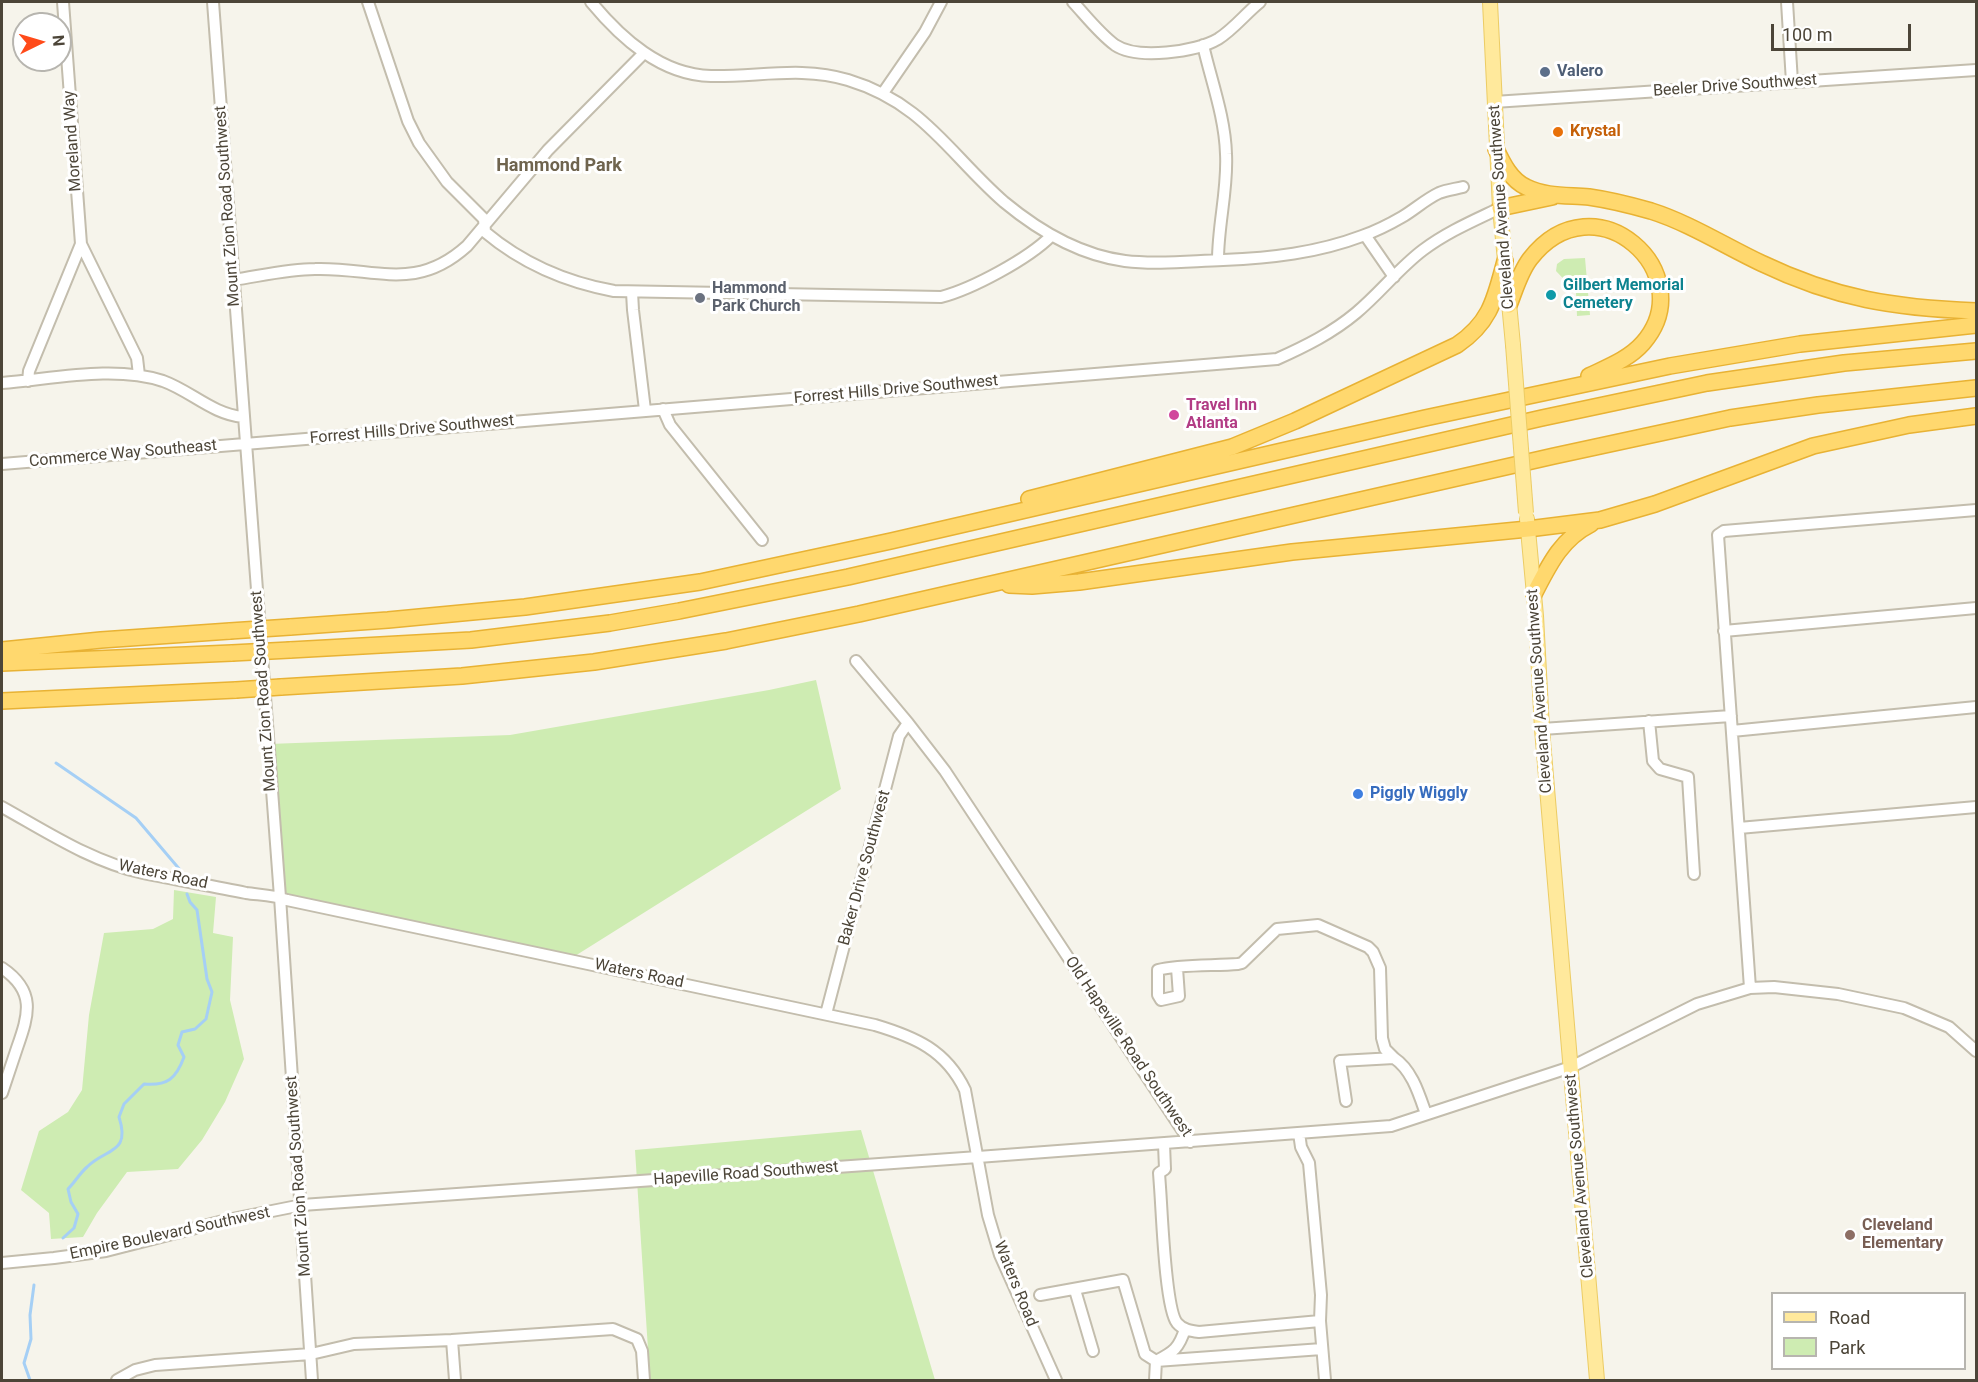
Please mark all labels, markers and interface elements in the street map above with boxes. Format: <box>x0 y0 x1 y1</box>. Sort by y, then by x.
north arrow <box>12 12 72 72</box>
scale bar <box>1774 12 1914 50</box>
text: 100 m <box>1782 24 1833 45</box>
text: N <box>48 34 68 47</box>
place label: Valero <box>1557 62 1603 82</box>
marker: Valero <box>1538 65 1552 79</box>
street label: Beeler Drive Southwest <box>1652 71 1818 101</box>
street label: Moreland Way <box>60 90 86 192</box>
street label: Cleveland Avenue Southwest <box>1485 104 1519 310</box>
street label: Mount Zion Road Southwest <box>211 105 245 307</box>
place label: Krystal <box>1570 122 1621 142</box>
marker: Krystal <box>1551 125 1565 139</box>
district label: Hammond Park <box>496 155 622 177</box>
place label: Gilbert Memorial Cemetery <box>1563 276 1684 314</box>
place label: Hammond Park Church <box>712 279 801 317</box>
marker: Gilbert Memorial Cemetery <box>1544 288 1558 302</box>
marker: Hammond Park Church <box>693 291 707 305</box>
street label: Forrest Hills Drive Southwest <box>793 371 999 409</box>
place label: Travel Inn Atlanta <box>1186 396 1257 434</box>
marker: Travel Inn Atlanta <box>1167 408 1181 422</box>
street label: Forrest Hills Drive Southwest <box>309 411 515 449</box>
street label: Commerce Way Southeast <box>28 436 218 472</box>
street label: Cleveland Avenue Southwest <box>1523 588 1557 794</box>
street label: Mount Zion Road Southwest <box>247 590 281 792</box>
place label: Piggly Wiggly <box>1370 784 1468 804</box>
marker: Piggly Wiggly <box>1351 787 1365 801</box>
street label: Baker Drive Southwest <box>835 788 895 948</box>
street label: Waters Road <box>117 856 209 894</box>
street label: Old Hapeville Road Southwest <box>1060 953 1196 1141</box>
street label: Waters Road <box>593 955 685 993</box>
street label: Cleveland Avenue Southwest <box>1562 1073 1598 1279</box>
street label: Mount Zion Road Southwest <box>282 1075 316 1277</box>
street label: Hapeville Road Southwest <box>653 1158 839 1190</box>
street label: Empire Boulevard Southwest <box>68 1203 272 1265</box>
place label: Cleveland Elementary <box>1862 1216 1943 1254</box>
marker: Cleveland Elementary <box>1843 1228 1857 1242</box>
street label: Waters Road <box>989 1238 1041 1330</box>
legend <box>1771 1292 1966 1370</box>
text: Road <box>1829 1307 1870 1328</box>
text: Park <box>1829 1337 1865 1358</box>

